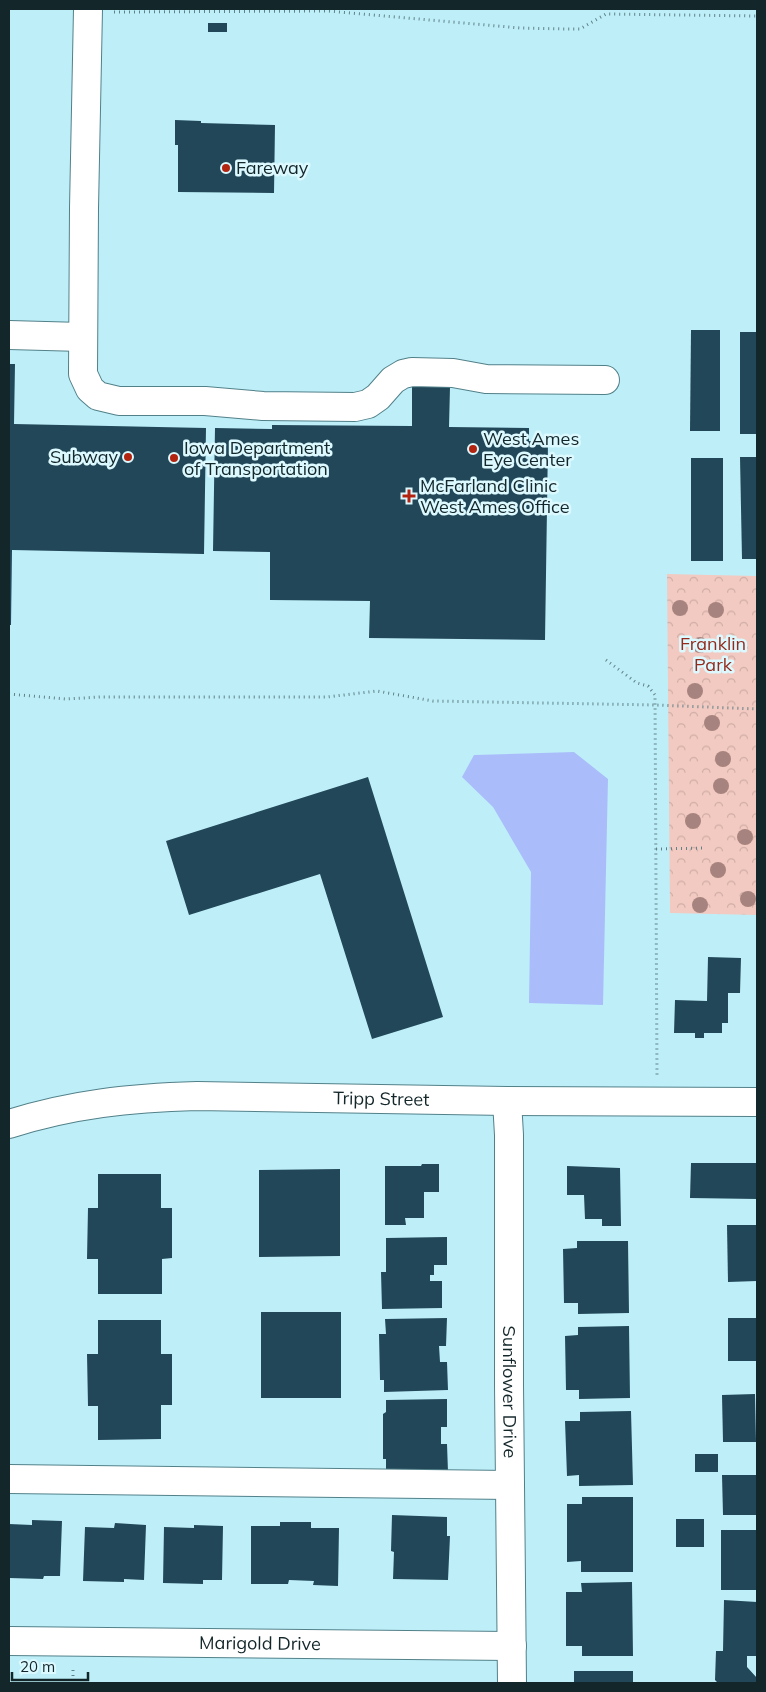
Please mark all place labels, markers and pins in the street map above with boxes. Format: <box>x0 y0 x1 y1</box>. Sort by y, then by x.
place label: Fareway <box>236 156 309 179</box>
marker: Fareway <box>220 162 232 174</box>
place label: West Ames Eye Center <box>483 427 579 471</box>
place label: Iowa Department of Transportation <box>184 436 330 480</box>
marker: West Ames Eye Center <box>467 443 479 455</box>
place label: Subway <box>50 445 118 468</box>
marker: Subway <box>122 451 134 463</box>
marker: Iowa Department of Transportation <box>168 452 180 464</box>
place label: McFarland Clinic West Ames Office <box>420 474 570 518</box>
marker: McFarland Clinic West Ames Office <box>402 489 416 503</box>

